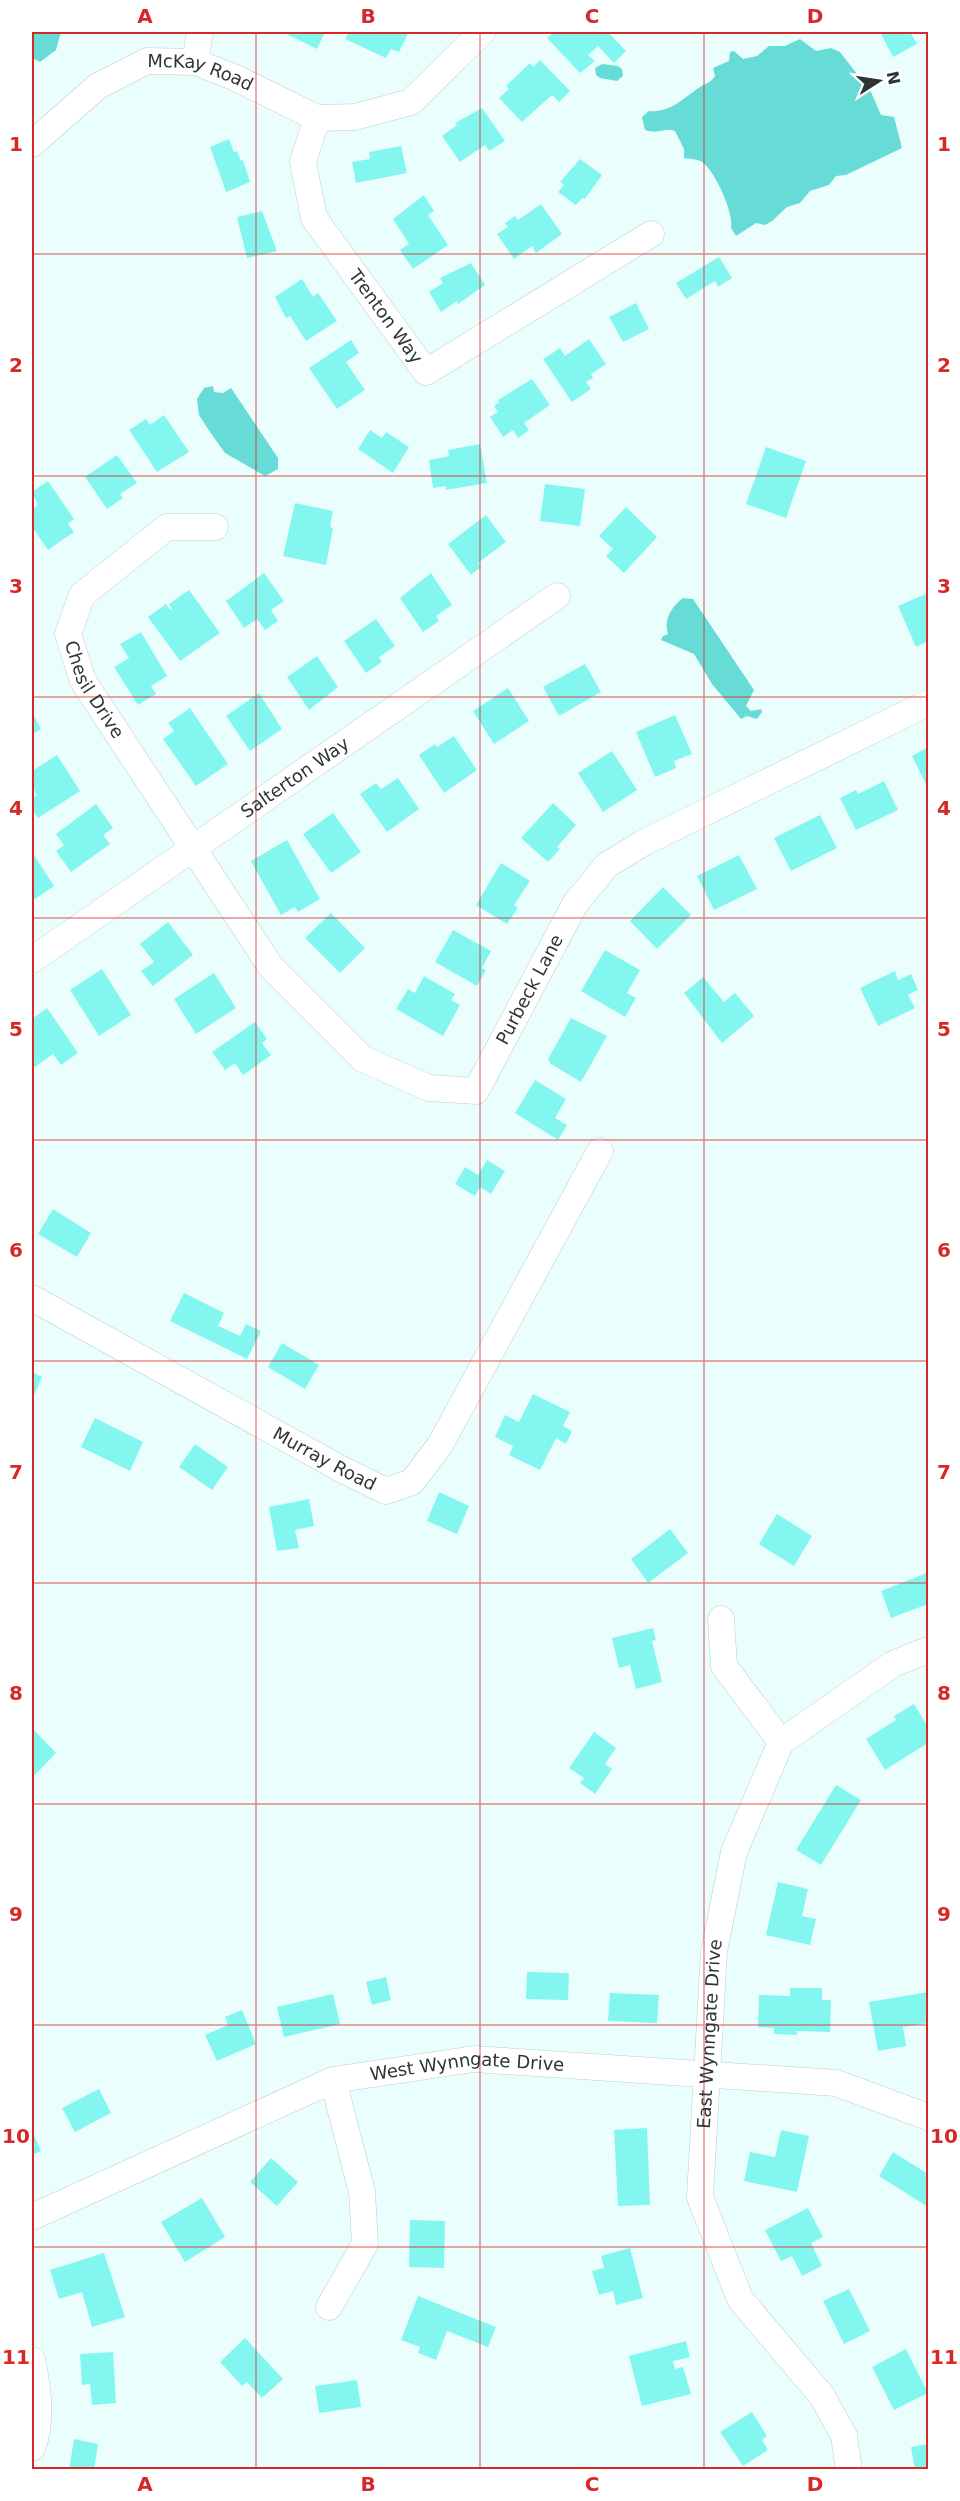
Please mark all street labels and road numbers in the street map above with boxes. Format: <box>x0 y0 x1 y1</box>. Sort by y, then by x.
street label: McKay Road <box>147 50 257 95</box>
street label: Trenton Way <box>344 264 427 368</box>
street label: Chesil Drive <box>61 638 129 742</box>
street label: Salterton Way <box>237 732 353 822</box>
street label: Purbeck Lane <box>492 931 567 1048</box>
street label: Murray Road <box>269 1422 380 1495</box>
street label: East Wynngate Drive <box>693 1937 726 2129</box>
street label: West Wynngate Drive <box>369 2048 565 2084</box>

